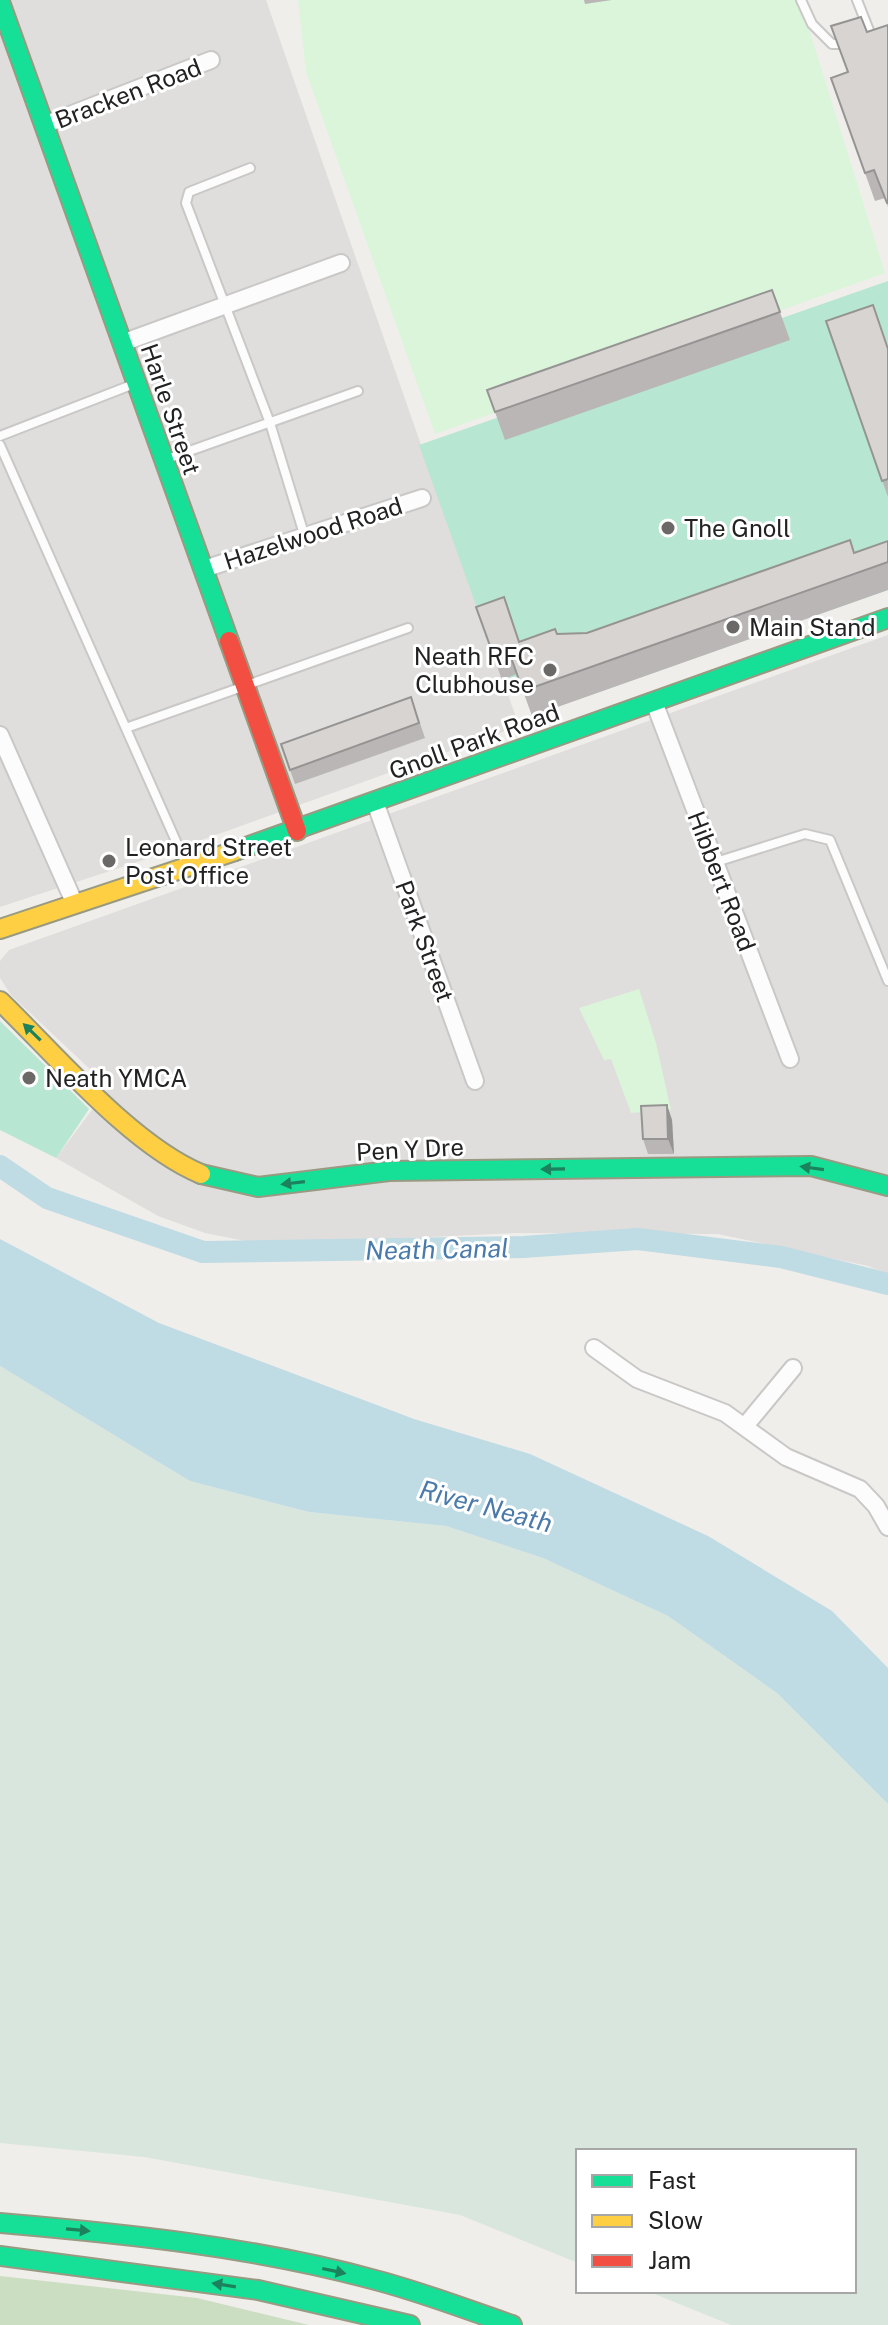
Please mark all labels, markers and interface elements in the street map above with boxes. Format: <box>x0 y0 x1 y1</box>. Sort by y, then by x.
street label: Bracken Road <box>51 52 205 134</box>
street label: Harle Street <box>135 340 207 478</box>
street label: Hazelwood Road <box>220 491 406 575</box>
place label: The Gnoll <box>684 514 791 542</box>
marker: The Gnoll <box>659 519 677 537</box>
place label: Main Stand <box>749 613 876 641</box>
marker: Main Stand <box>724 618 742 636</box>
place label: Neath RFC Clubhouse <box>414 642 534 698</box>
marker: Neath RFC Clubhouse <box>541 661 559 679</box>
street label: Gnoll Park Road <box>385 697 563 785</box>
street label: Hibbert Road <box>682 807 762 955</box>
place label: Leonard Street Post Office <box>125 833 292 889</box>
marker: Leonard Street Post Office <box>100 852 118 870</box>
street label: Park Street <box>390 876 460 1006</box>
one-way arrow <box>23 1023 42 1041</box>
place label: Neath YMCA <box>45 1064 187 1092</box>
marker: Neath YMCA <box>20 1069 38 1087</box>
street label: Pen Y Dre <box>355 1132 465 1166</box>
one-way arrow <box>800 1162 825 1175</box>
one-way arrow <box>540 1163 565 1175</box>
one-way arrow <box>280 1177 305 1190</box>
water label: Neath Canal <box>365 1232 509 1266</box>
water label: River Neath <box>416 1473 556 1539</box>
legend <box>576 2149 856 2293</box>
text: Fast <box>648 2166 696 2194</box>
text: Slow <box>648 2206 703 2234</box>
one-way arrow <box>66 2223 91 2236</box>
text: Jam <box>648 2246 691 2274</box>
one-way arrow <box>322 2265 347 2278</box>
one-way arrow <box>211 2278 236 2291</box>

